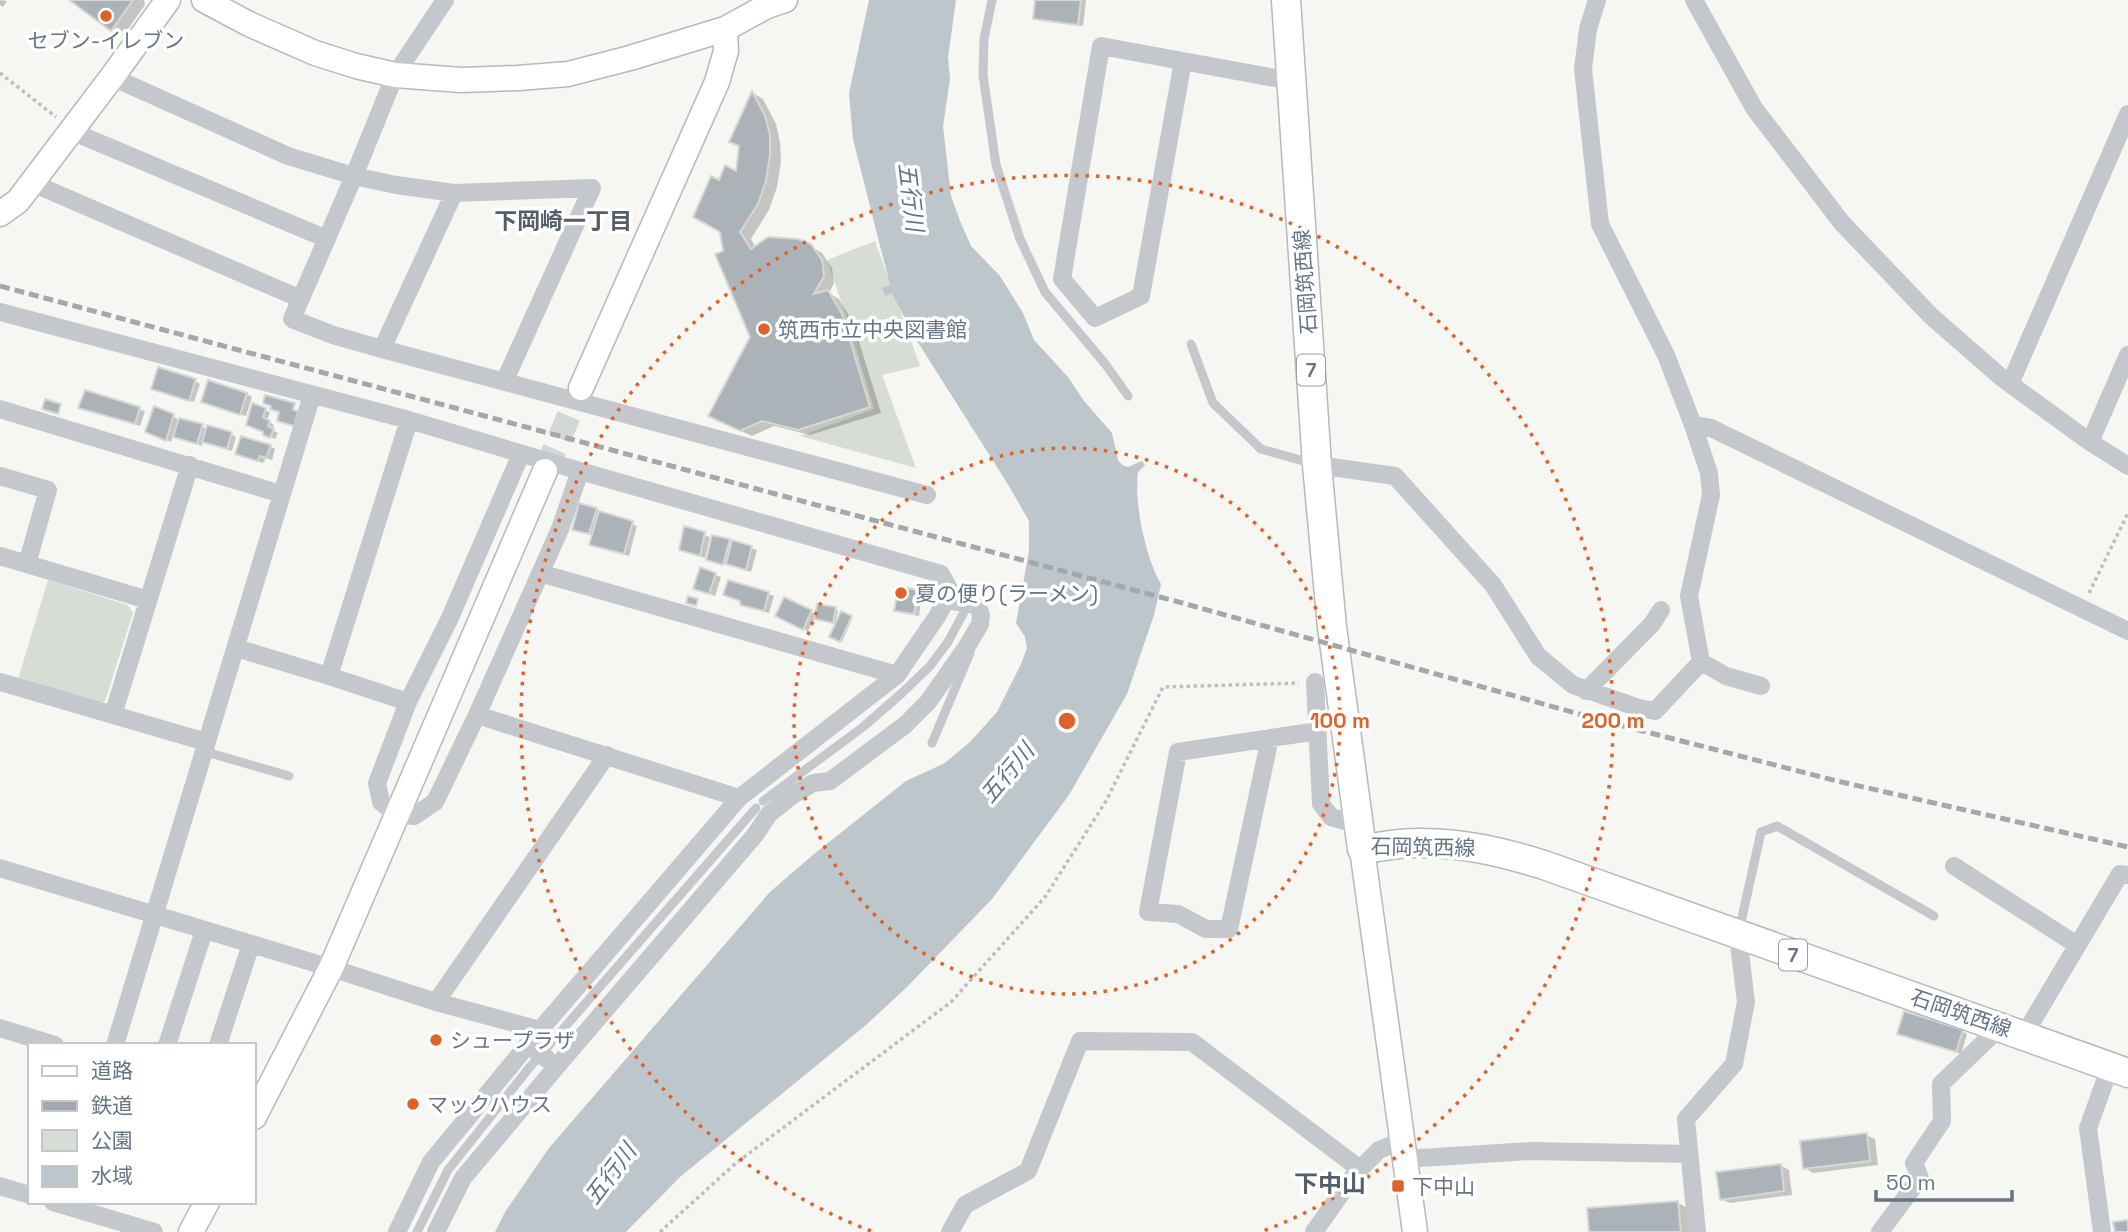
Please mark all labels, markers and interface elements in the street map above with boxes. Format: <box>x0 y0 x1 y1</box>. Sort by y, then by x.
marker: セブン-イレブン <box>98 8 114 24</box>
place label: セブン-イレブン <box>28 27 184 54</box>
water label: 五行川 <box>892 161 930 236</box>
district label: 下岡崎一丁目 <box>494 206 632 236</box>
street label: 石岡筑西線 <box>1288 229 1322 335</box>
place label: 筑西市立中央図書館 <box>778 316 967 343</box>
marker: 筑西市立中央図書館 <box>756 321 772 337</box>
road number: 7 <box>1297 354 1325 386</box>
place label: 夏の便り(ラーメン) <box>915 580 1098 607</box>
marker: 夏の便り(ラーメン) <box>893 585 909 601</box>
text: 100 m <box>1310 707 1370 734</box>
text: 200 m <box>1582 707 1644 734</box>
centre of rings <box>1055 709 1079 733</box>
water label: 五行川 <box>973 735 1043 809</box>
street label: 石岡筑西線 <box>1370 833 1476 861</box>
road number: 7 <box>1779 939 1807 970</box>
street label: 石岡筑西線 <box>1907 983 2015 1043</box>
place label: シュープラザ <box>450 1027 575 1054</box>
marker: シュープラザ <box>428 1032 444 1048</box>
legend <box>28 1043 256 1204</box>
text: 道路 <box>91 1057 133 1084</box>
place label: マックハウス <box>427 1091 552 1118</box>
text: 鉄道 <box>91 1092 133 1119</box>
marker: マックハウス <box>405 1096 421 1112</box>
text: 公園 <box>91 1127 133 1154</box>
water label: 五行川 <box>577 1135 645 1211</box>
scale bar <box>1876 1158 2012 1202</box>
text: 水域 <box>91 1162 133 1189</box>
district label: 下中山 <box>1294 1168 1366 1199</box>
text: 50 m <box>1886 1169 1936 1196</box>
place label: 下中山 <box>1412 1173 1475 1200</box>
marker: 下中山 <box>1390 1178 1406 1194</box>

